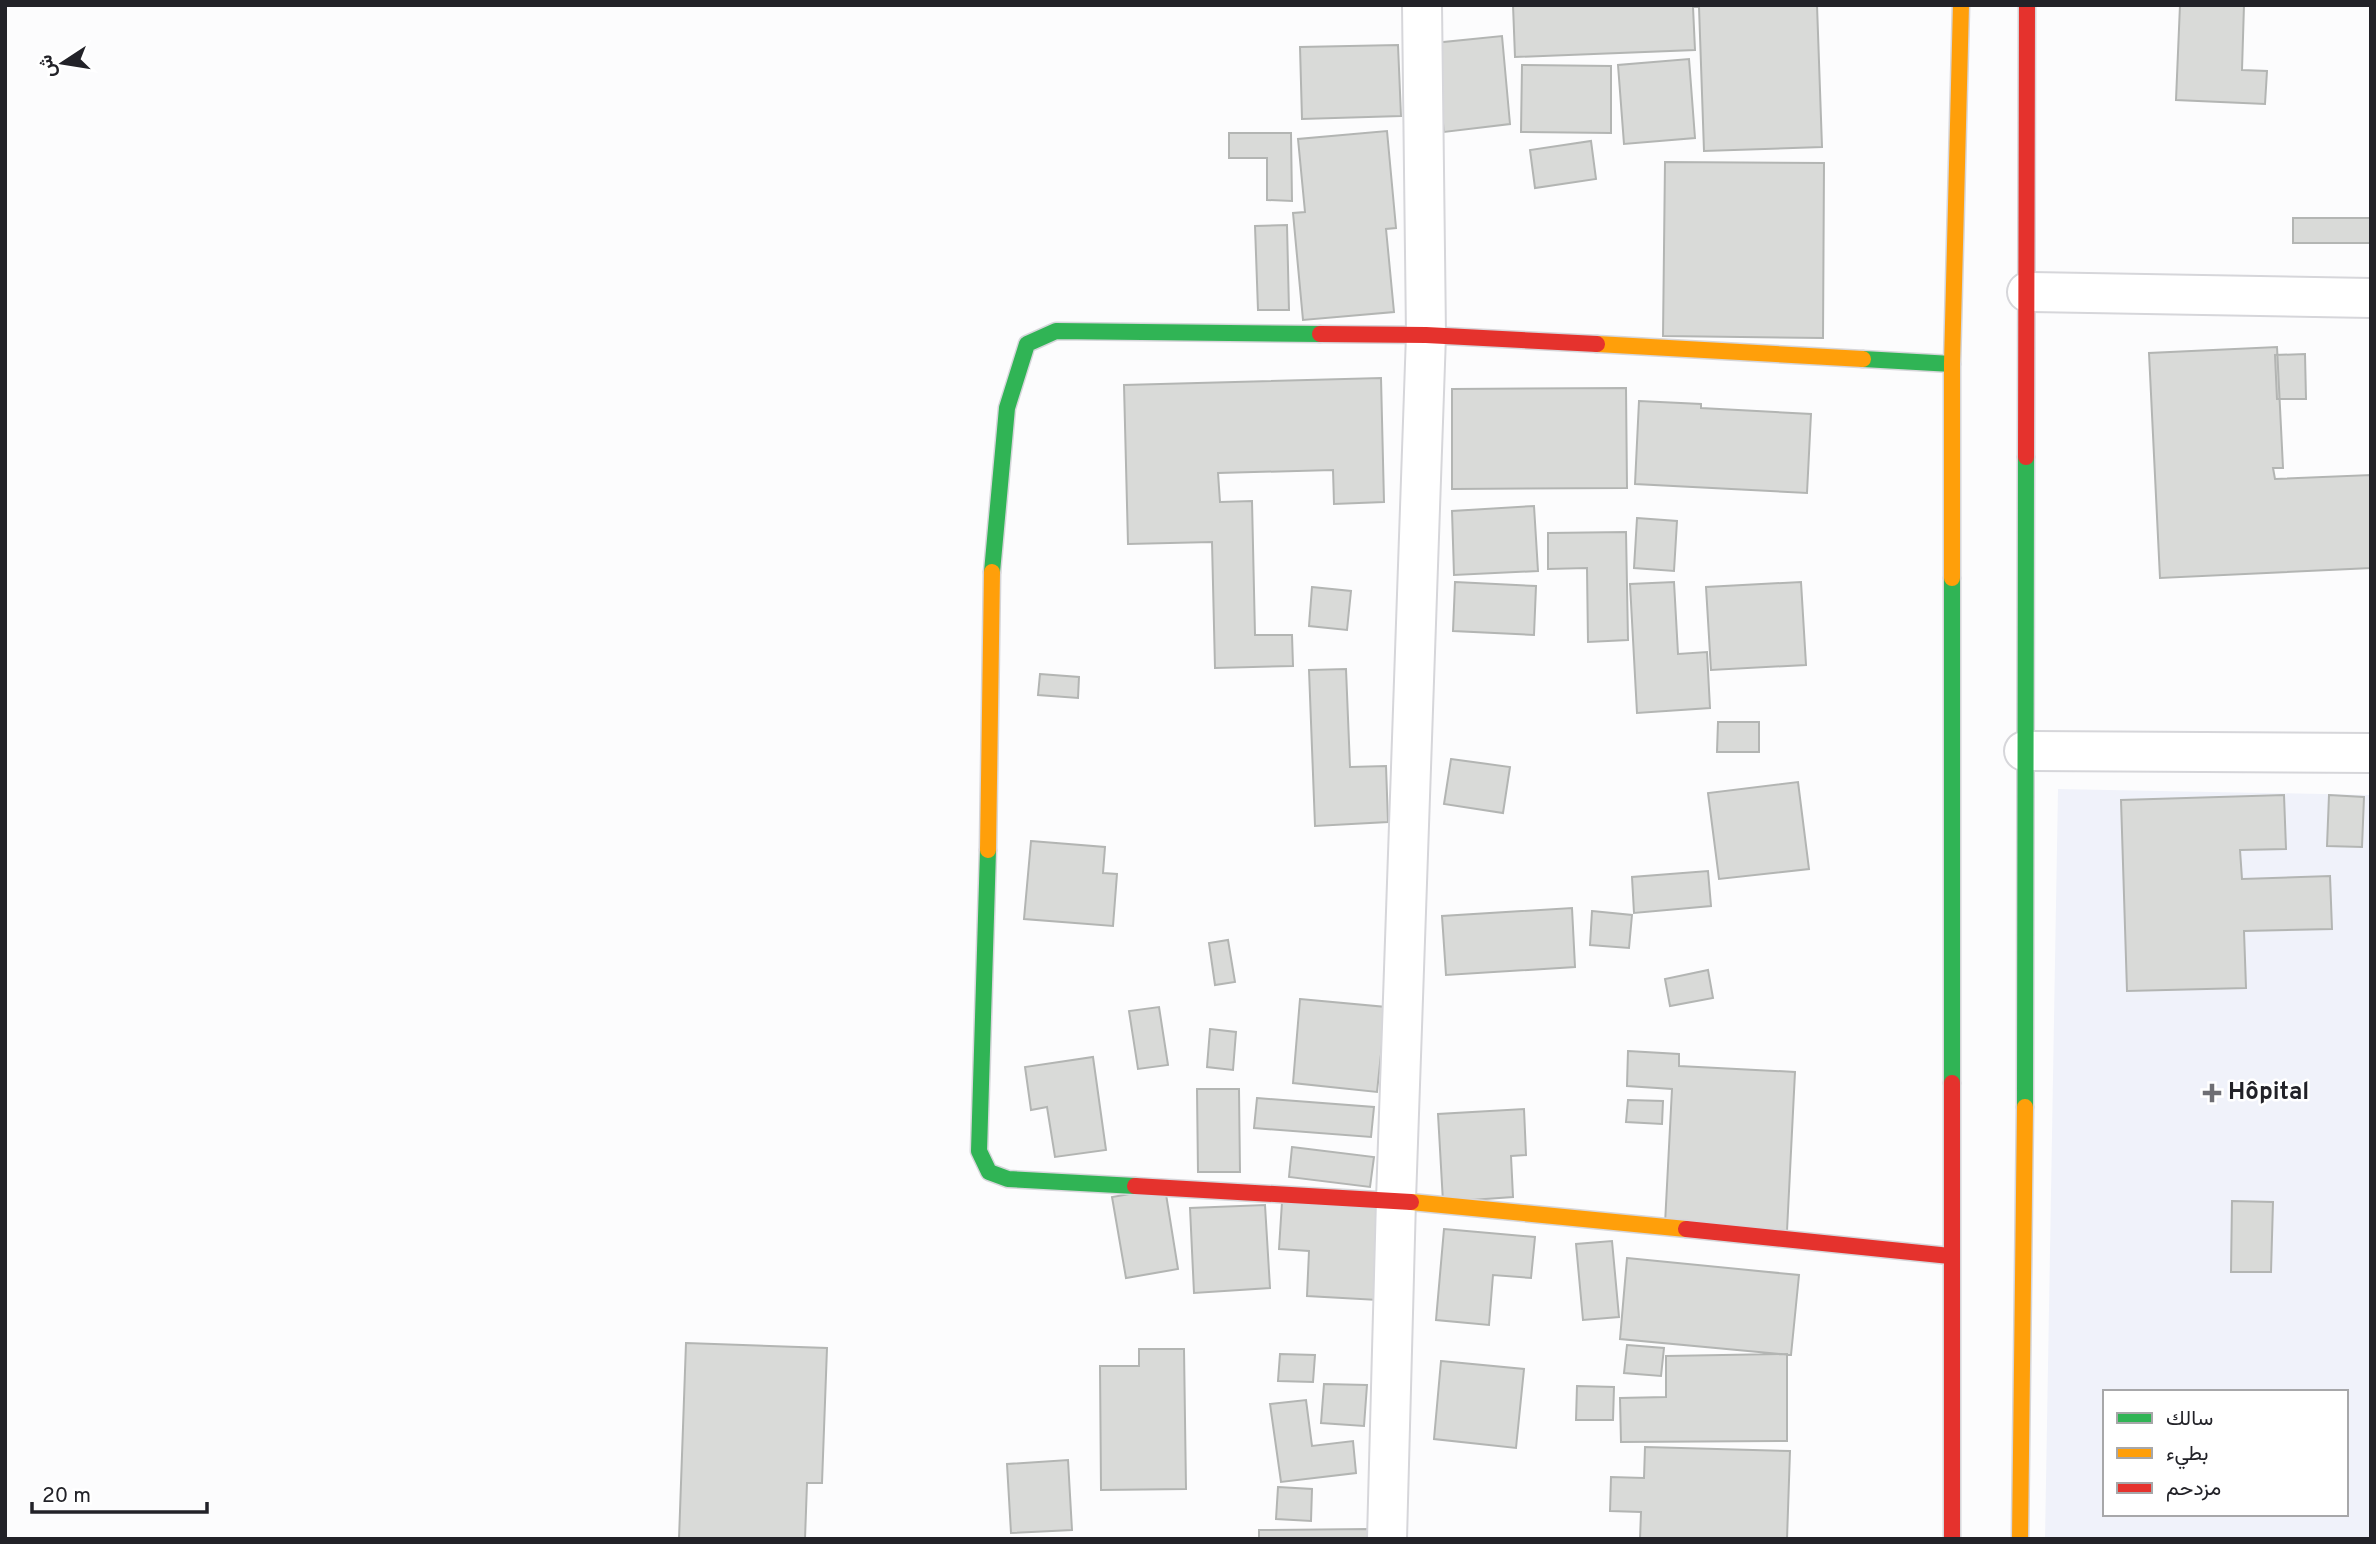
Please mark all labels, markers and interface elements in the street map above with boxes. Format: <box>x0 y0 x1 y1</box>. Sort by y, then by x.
north arrow <box>28 28 98 98</box>
text: ش <box>34 52 62 80</box>
place label: Hôpital <box>2228 1078 2309 1108</box>
marker: Hôpital <box>2202 1083 2222 1103</box>
legend <box>2103 1390 2348 1516</box>
text: سالك <box>2166 1406 2213 1433</box>
text: بطيء <box>2166 1441 2209 1470</box>
scale bar <box>32 1470 206 1514</box>
text: مزدحم <box>2166 1476 2221 1503</box>
text: 20 m <box>42 1483 91 1510</box>

